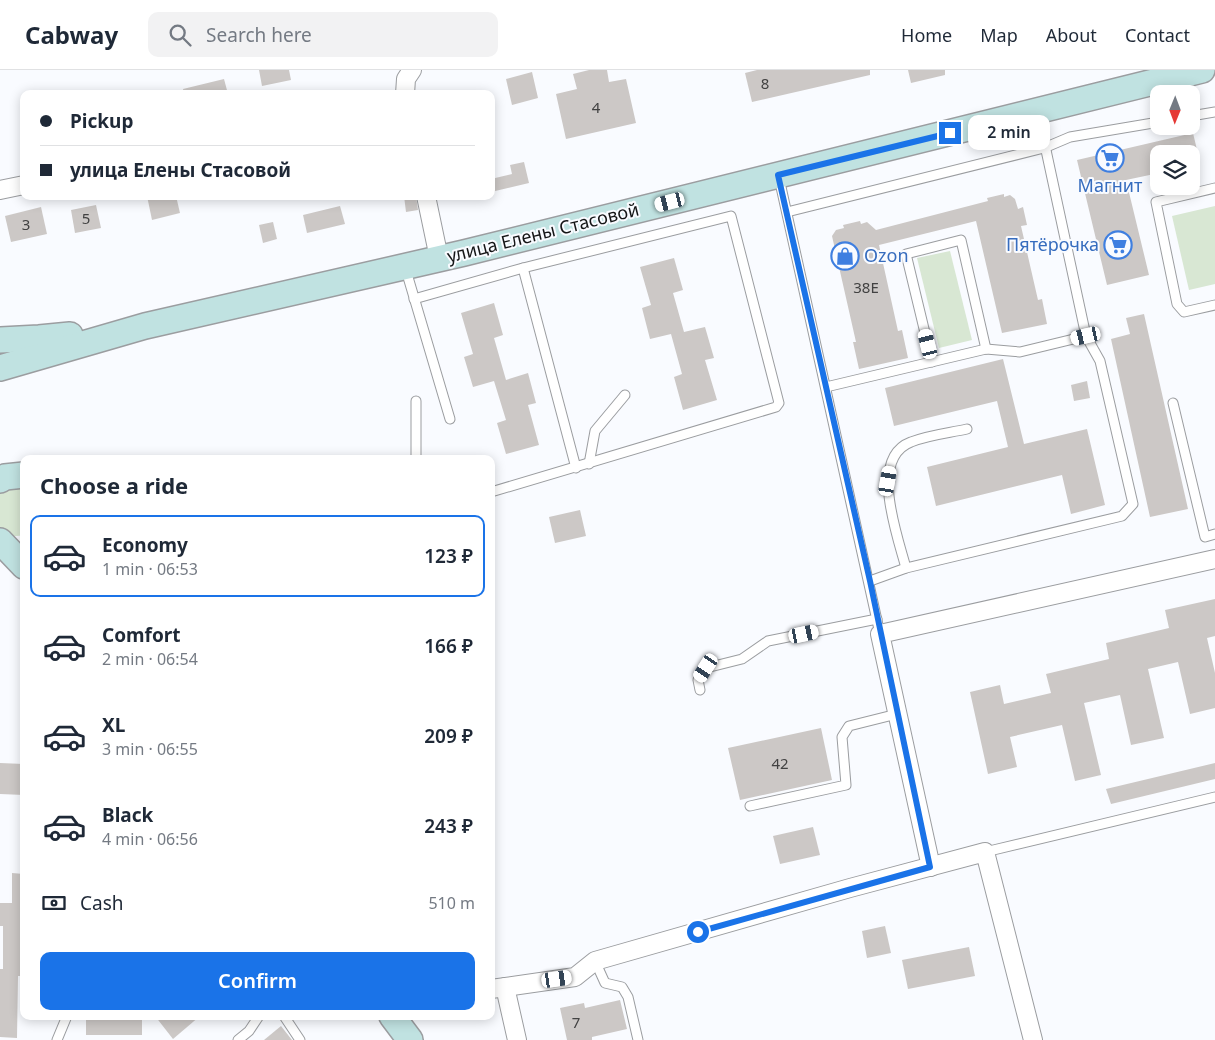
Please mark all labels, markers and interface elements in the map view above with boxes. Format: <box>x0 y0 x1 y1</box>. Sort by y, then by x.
search box <box>148 12 498 57</box>
text: Cabway <box>25 18 118 51</box>
icon: search <box>166 21 194 49</box>
text: Search here <box>206 22 312 48</box>
text: Home <box>901 23 952 47</box>
text: Map <box>980 23 1018 47</box>
text: About <box>1046 23 1097 47</box>
text: Contact <box>1125 23 1190 47</box>
house number: 8 <box>761 73 769 93</box>
north arrow <box>1150 85 1200 135</box>
map controls <box>1150 85 1200 195</box>
house number: 4 <box>592 97 601 117</box>
text: Pickup <box>70 108 133 134</box>
callout: 2 min <box>968 116 1050 150</box>
text: 2 min <box>987 121 1031 143</box>
route end <box>939 122 961 144</box>
supermarket icon: Магнит <box>1095 143 1125 173</box>
button: layers <box>1150 145 1200 195</box>
text: улица Елены Стасовой <box>70 157 291 183</box>
place label: Магнит <box>1078 173 1143 197</box>
car <box>653 191 686 213</box>
street label: улица Елены Стасовой <box>444 197 641 267</box>
house number: 5 <box>82 208 90 228</box>
house number: 3 <box>22 214 30 234</box>
supermarket icon: Пятёрочка <box>1103 230 1133 260</box>
place label: Пятёрочка <box>1006 232 1099 256</box>
shop icon: Ozon <box>830 241 860 271</box>
place label: Ozon <box>864 243 909 267</box>
house number: 38Е <box>853 277 879 297</box>
car <box>1069 325 1102 347</box>
car <box>917 328 938 360</box>
car <box>878 465 897 497</box>
text: Choose a ride <box>40 470 188 500</box>
text: Economy <box>102 532 188 558</box>
icon: car <box>42 534 87 579</box>
text: 123 ₽ <box>424 543 473 569</box>
text: 1 min · 06:53 <box>102 558 198 580</box>
text: Comfort <box>102 622 181 648</box>
icon: car <box>42 624 87 669</box>
car <box>787 624 820 644</box>
text: 166 ₽ <box>424 633 473 659</box>
text: 2 min · 06:54 <box>102 648 198 670</box>
car <box>691 651 720 685</box>
text: XL <box>102 712 125 738</box>
icon: car <box>42 714 87 759</box>
text: 209 ₽ <box>424 723 473 749</box>
text: 3 min · 06:55 <box>102 738 198 760</box>
house number: 42 <box>771 753 789 773</box>
text: Black <box>102 802 153 828</box>
icon: car <box>42 804 87 849</box>
text: 243 ₽ <box>424 813 473 839</box>
text: 4 min · 06:56 <box>102 828 198 850</box>
icon: cash <box>40 889 68 917</box>
text: Cash <box>80 890 124 916</box>
text: 510 m <box>428 892 475 914</box>
route start <box>687 921 709 943</box>
button: Confirm <box>40 952 475 1010</box>
car <box>541 969 572 989</box>
house number: 7 <box>572 1012 580 1032</box>

